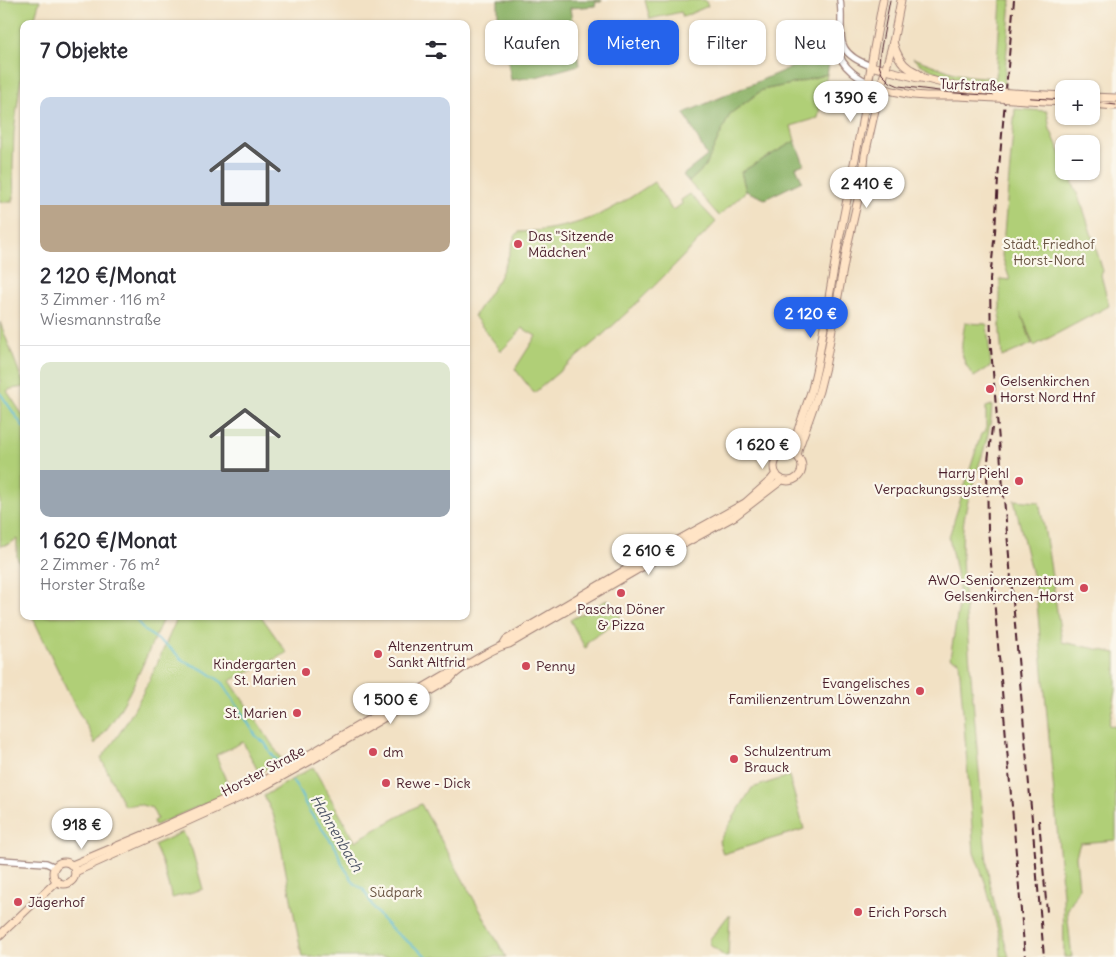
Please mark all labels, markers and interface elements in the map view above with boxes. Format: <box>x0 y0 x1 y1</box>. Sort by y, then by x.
chip: Kaufen <box>485 20 578 65</box>
chip: Mieten <box>588 20 679 65</box>
chip: Filter <box>689 20 766 65</box>
chip: Neu <box>776 20 844 65</box>
icon: filters <box>422 36 450 64</box>
text: 7 Objekte <box>40 37 128 64</box>
street label: Turfstraße <box>939 75 1005 95</box>
pin: 1 390 € <box>805 80 897 123</box>
map controls <box>1055 80 1100 180</box>
button: + <box>1055 80 1100 125</box>
text: 1 390 € <box>824 87 878 107</box>
icon: home <box>200 129 290 219</box>
button: − <box>1055 135 1100 180</box>
pin: 2 410 € <box>821 166 913 209</box>
text: 2 410 € <box>841 173 893 193</box>
place label: Das "Sitzende Mädchen" <box>528 227 614 261</box>
park label: Städt. Friedhof Horst-Nord <box>1003 235 1095 269</box>
marker: Das "Sitzende Mädchen" <box>512 238 524 250</box>
text: 2 120 €/Monat <box>40 262 176 289</box>
text: 3 Zimmer · 116 m² <box>40 289 166 309</box>
pin: 2 120 € <box>765 296 857 339</box>
text: 2 120 € <box>785 303 837 323</box>
text: Wiesmannstraße <box>40 309 161 329</box>
place label: Gelsenkirchen Horst Nord Hnf <box>1000 372 1096 406</box>
marker: Gelsenkirchen Horst Nord Hnf <box>984 383 996 395</box>
icon: home <box>200 395 290 485</box>
pin: 1 620 € <box>717 428 809 470</box>
text: 1 620 € <box>737 434 789 454</box>
place label: Harry Piehl Verpackungssysteme <box>874 464 1009 498</box>
marker: Harry Piehl Verpackungssysteme <box>1013 475 1025 487</box>
text: 1 620 €/Monat <box>40 527 177 554</box>
pin: 2 610 € <box>603 534 695 576</box>
text: 2 610 € <box>623 540 675 560</box>
text: 2 Zimmer · 76 m² <box>40 554 160 574</box>
place label: AWO-Seniorenzentrum Gelsenkirchen-Horst <box>928 571 1074 605</box>
text: Horster Straße <box>40 574 145 594</box>
marker: AWO-Seniorenzentrum Gelsenkirchen-Horst <box>1078 582 1090 594</box>
marker: Pascha Döner & Pizza <box>615 587 627 599</box>
place label: Pascha Döner & Pizza <box>577 600 665 634</box>
place label: Altenzentrum Sankt Altfrid <box>388 637 473 671</box>
marker: Altenzentrum Sankt Altfrid <box>372 648 384 660</box>
place label: Kindergarten St. Marien <box>213 655 296 689</box>
place label: Penny <box>536 657 576 675</box>
marker: Penny <box>520 660 532 672</box>
marker: Kindergarten St. Marien <box>300 666 312 678</box>
place label: Evangelisches Familienzentrum Löwenzahn <box>728 674 910 708</box>
pin: 1 500 € <box>345 682 437 725</box>
marker: Evangelisches Familienzentrum Löwenzahn <box>914 685 926 697</box>
text: 1 500 € <box>364 689 418 709</box>
place label: St. Marien <box>225 704 287 722</box>
marker: St. Marien <box>291 707 303 719</box>
street label: Horster Straße <box>218 741 308 801</box>
place label: Schulzentrum Brauck <box>744 742 831 776</box>
place label: dm <box>383 743 404 761</box>
marker: dm <box>367 746 379 758</box>
marker: Schulzentrum Brauck <box>728 753 740 765</box>
place label: Rewe - Dick <box>396 774 471 792</box>
marker: Rewe - Dick <box>380 777 392 789</box>
water label: Hahnenbach <box>307 791 368 875</box>
pin: 918 € <box>47 808 117 850</box>
text: 918 € <box>63 814 101 834</box>
park label: Südpark <box>370 883 422 901</box>
place label: Jägerhof <box>28 893 85 911</box>
marker: Jägerhof <box>12 896 24 908</box>
place label: Erich Porsch <box>868 903 947 921</box>
marker: Erich Porsch <box>852 906 864 918</box>

